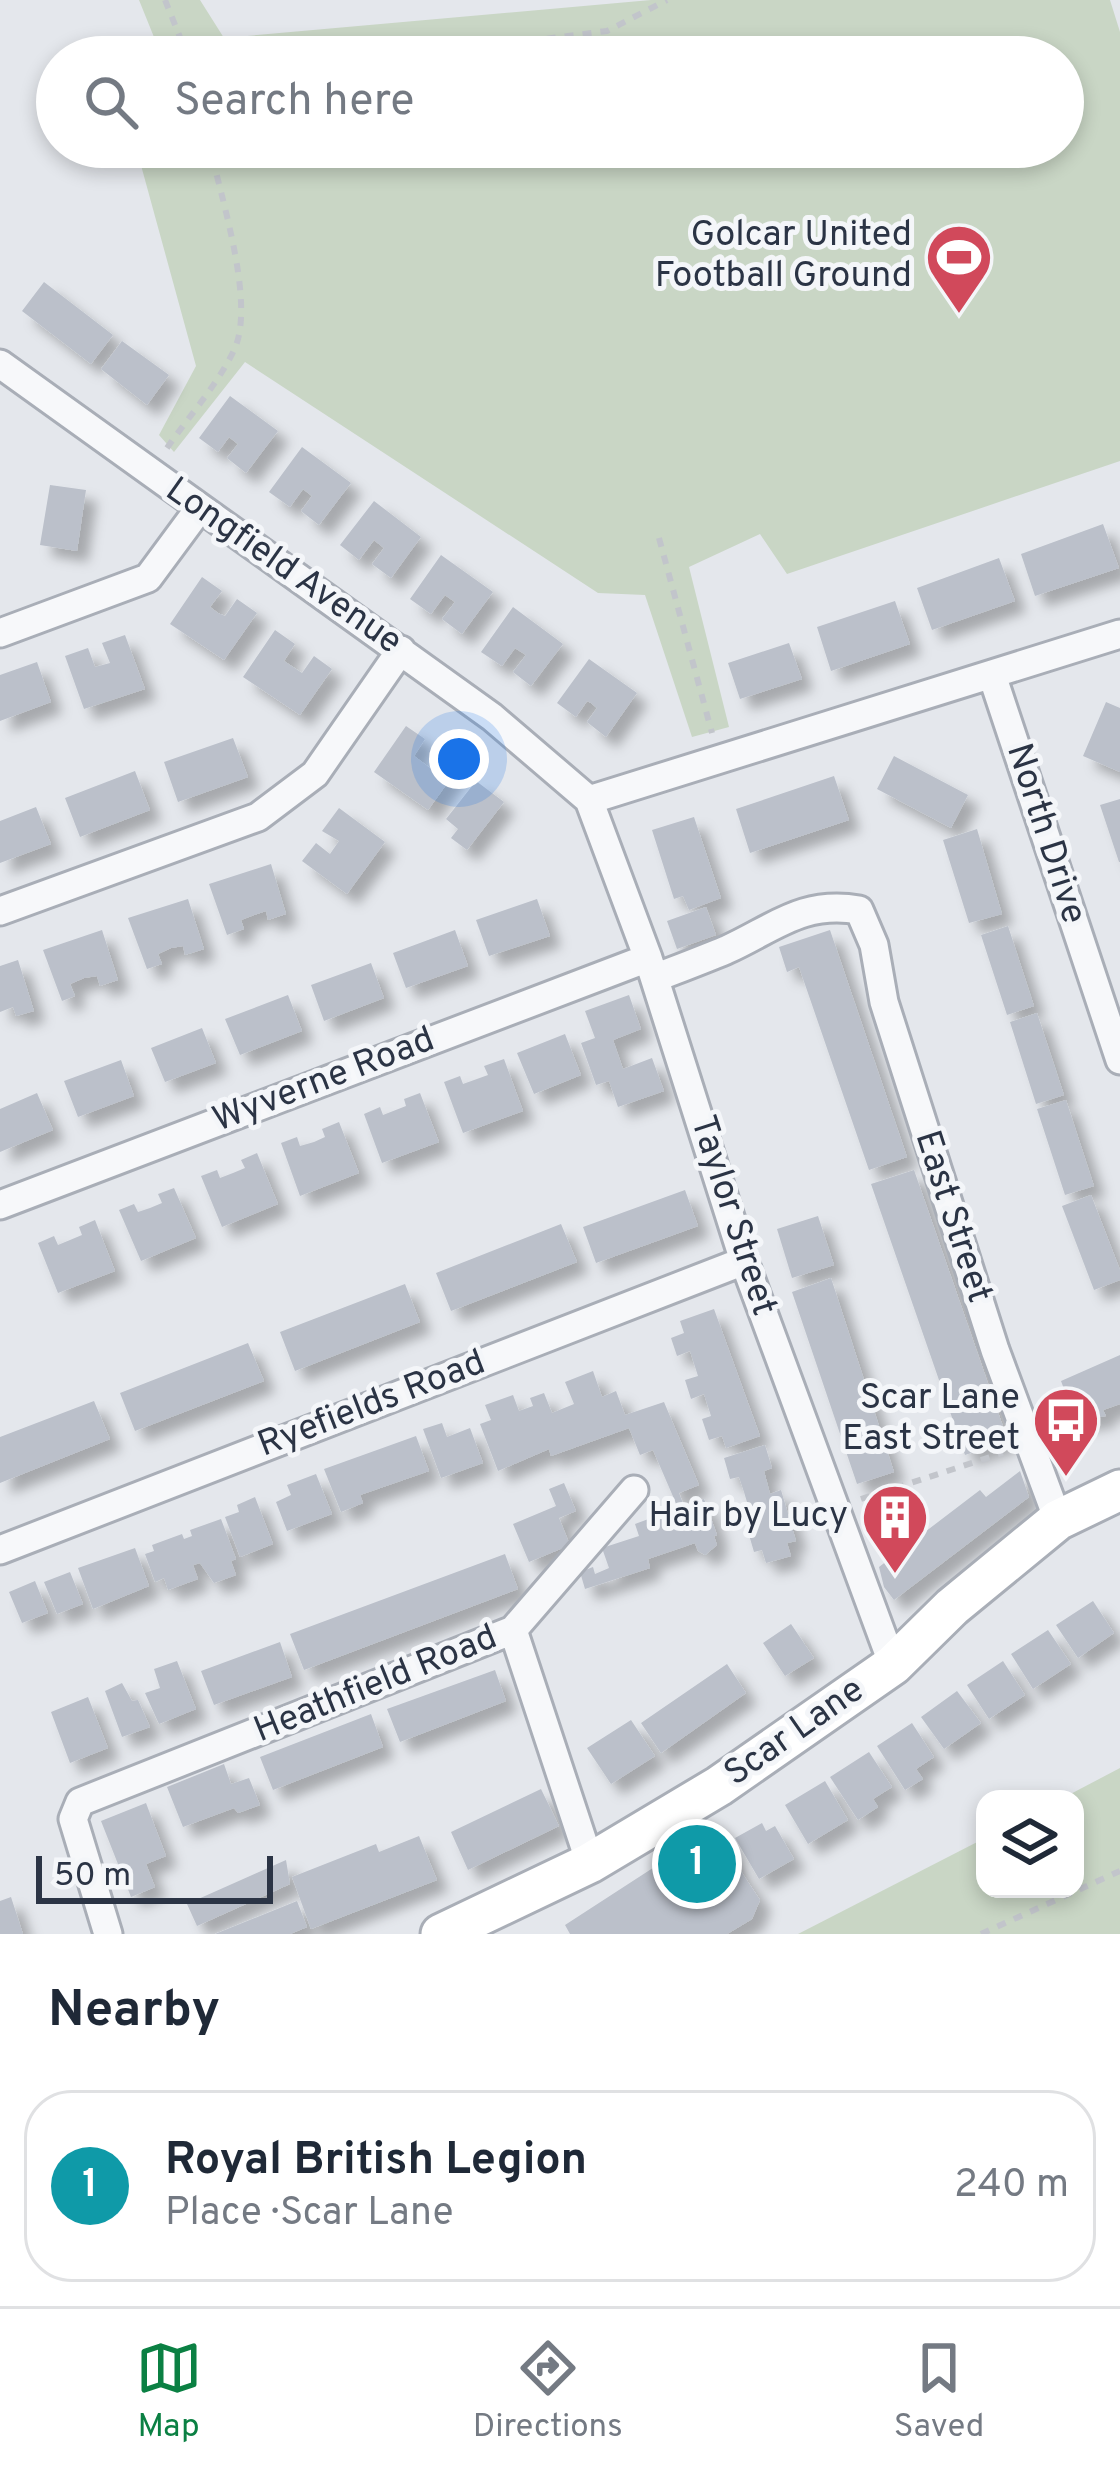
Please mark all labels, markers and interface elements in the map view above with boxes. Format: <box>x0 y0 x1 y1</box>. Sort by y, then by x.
search box <box>36 36 1084 168</box>
icon: search <box>78 69 144 135</box>
text: Search here <box>174 74 414 131</box>
place label: Golcar United Football Ground <box>655 213 912 300</box>
sports icon: Golcar United Football Ground <box>924 222 994 316</box>
street label: Longfield Avenue <box>156 468 410 666</box>
your location <box>429 729 489 789</box>
street label: North Drive <box>994 738 1096 930</box>
street label: Wyverne Road <box>207 1018 441 1144</box>
street label: Taylor Street <box>678 1110 786 1322</box>
street label: East Street <box>903 1125 1001 1309</box>
street label: Ryefields Road <box>252 1341 492 1469</box>
place label: Scar Lane East Street <box>842 1376 1020 1463</box>
bus stop icon: Scar Lane East Street <box>1031 1385 1101 1479</box>
building icon: Hair by Lucy <box>860 1482 930 1576</box>
place label: Hair by Lucy <box>648 1494 848 1540</box>
street label: Heathfield Road <box>248 1615 504 1755</box>
street label: Scar Lane <box>716 1668 874 1798</box>
map controls <box>976 1790 1084 1898</box>
button: layers <box>976 1790 1084 1898</box>
pin: 1 <box>658 1819 736 1909</box>
scale bar <box>36 1850 273 1903</box>
text: 50 m <box>54 1856 131 1898</box>
text: Nearby <box>48 1980 220 2045</box>
text: Royal British Legion <box>165 2133 587 2190</box>
text: 1 <box>82 2162 98 2211</box>
text: 240 m <box>954 2162 1069 2211</box>
text: Place · Scar Lane <box>165 2190 453 2239</box>
tab: Map <box>136 2335 202 2449</box>
tab: Directions <box>473 2335 623 2449</box>
tab: Saved <box>894 2335 984 2449</box>

